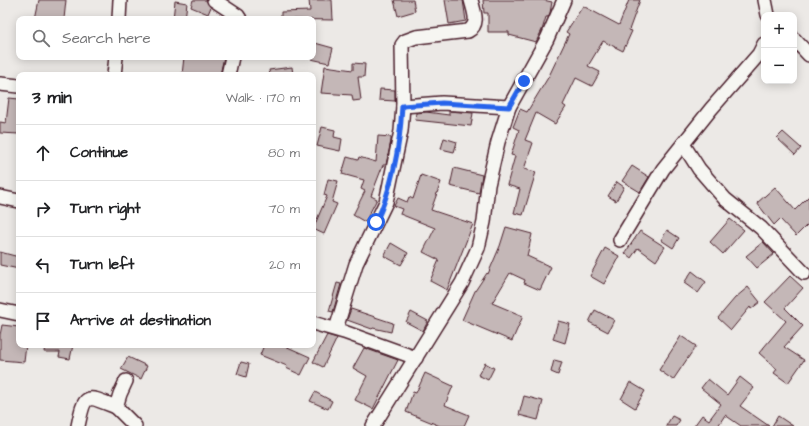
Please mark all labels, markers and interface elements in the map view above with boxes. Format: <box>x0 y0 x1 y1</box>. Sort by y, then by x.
map controls <box>761 12 797 84</box>
button: + <box>761 12 797 48</box>
search box <box>16 16 316 60</box>
icon: search <box>30 27 52 49</box>
text: Search here <box>62 28 151 49</box>
button: − <box>761 48 797 84</box>
route end <box>515 72 533 90</box>
text: 3 min <box>32 86 72 110</box>
text: Walk · 170 m <box>226 89 300 107</box>
icon: ahead <box>32 142 54 164</box>
text: Continue <box>70 142 128 163</box>
text: 80 m <box>268 144 300 162</box>
icon: right <box>32 198 54 220</box>
text: Turn right <box>70 198 141 219</box>
text: 70 m <box>268 200 300 218</box>
route start <box>367 213 385 231</box>
icon: left <box>32 254 54 276</box>
text: Turn left <box>70 254 134 275</box>
text: 20 m <box>269 256 300 274</box>
icon: arrive <box>32 310 54 332</box>
text: Arrive at destination <box>70 310 211 331</box>

